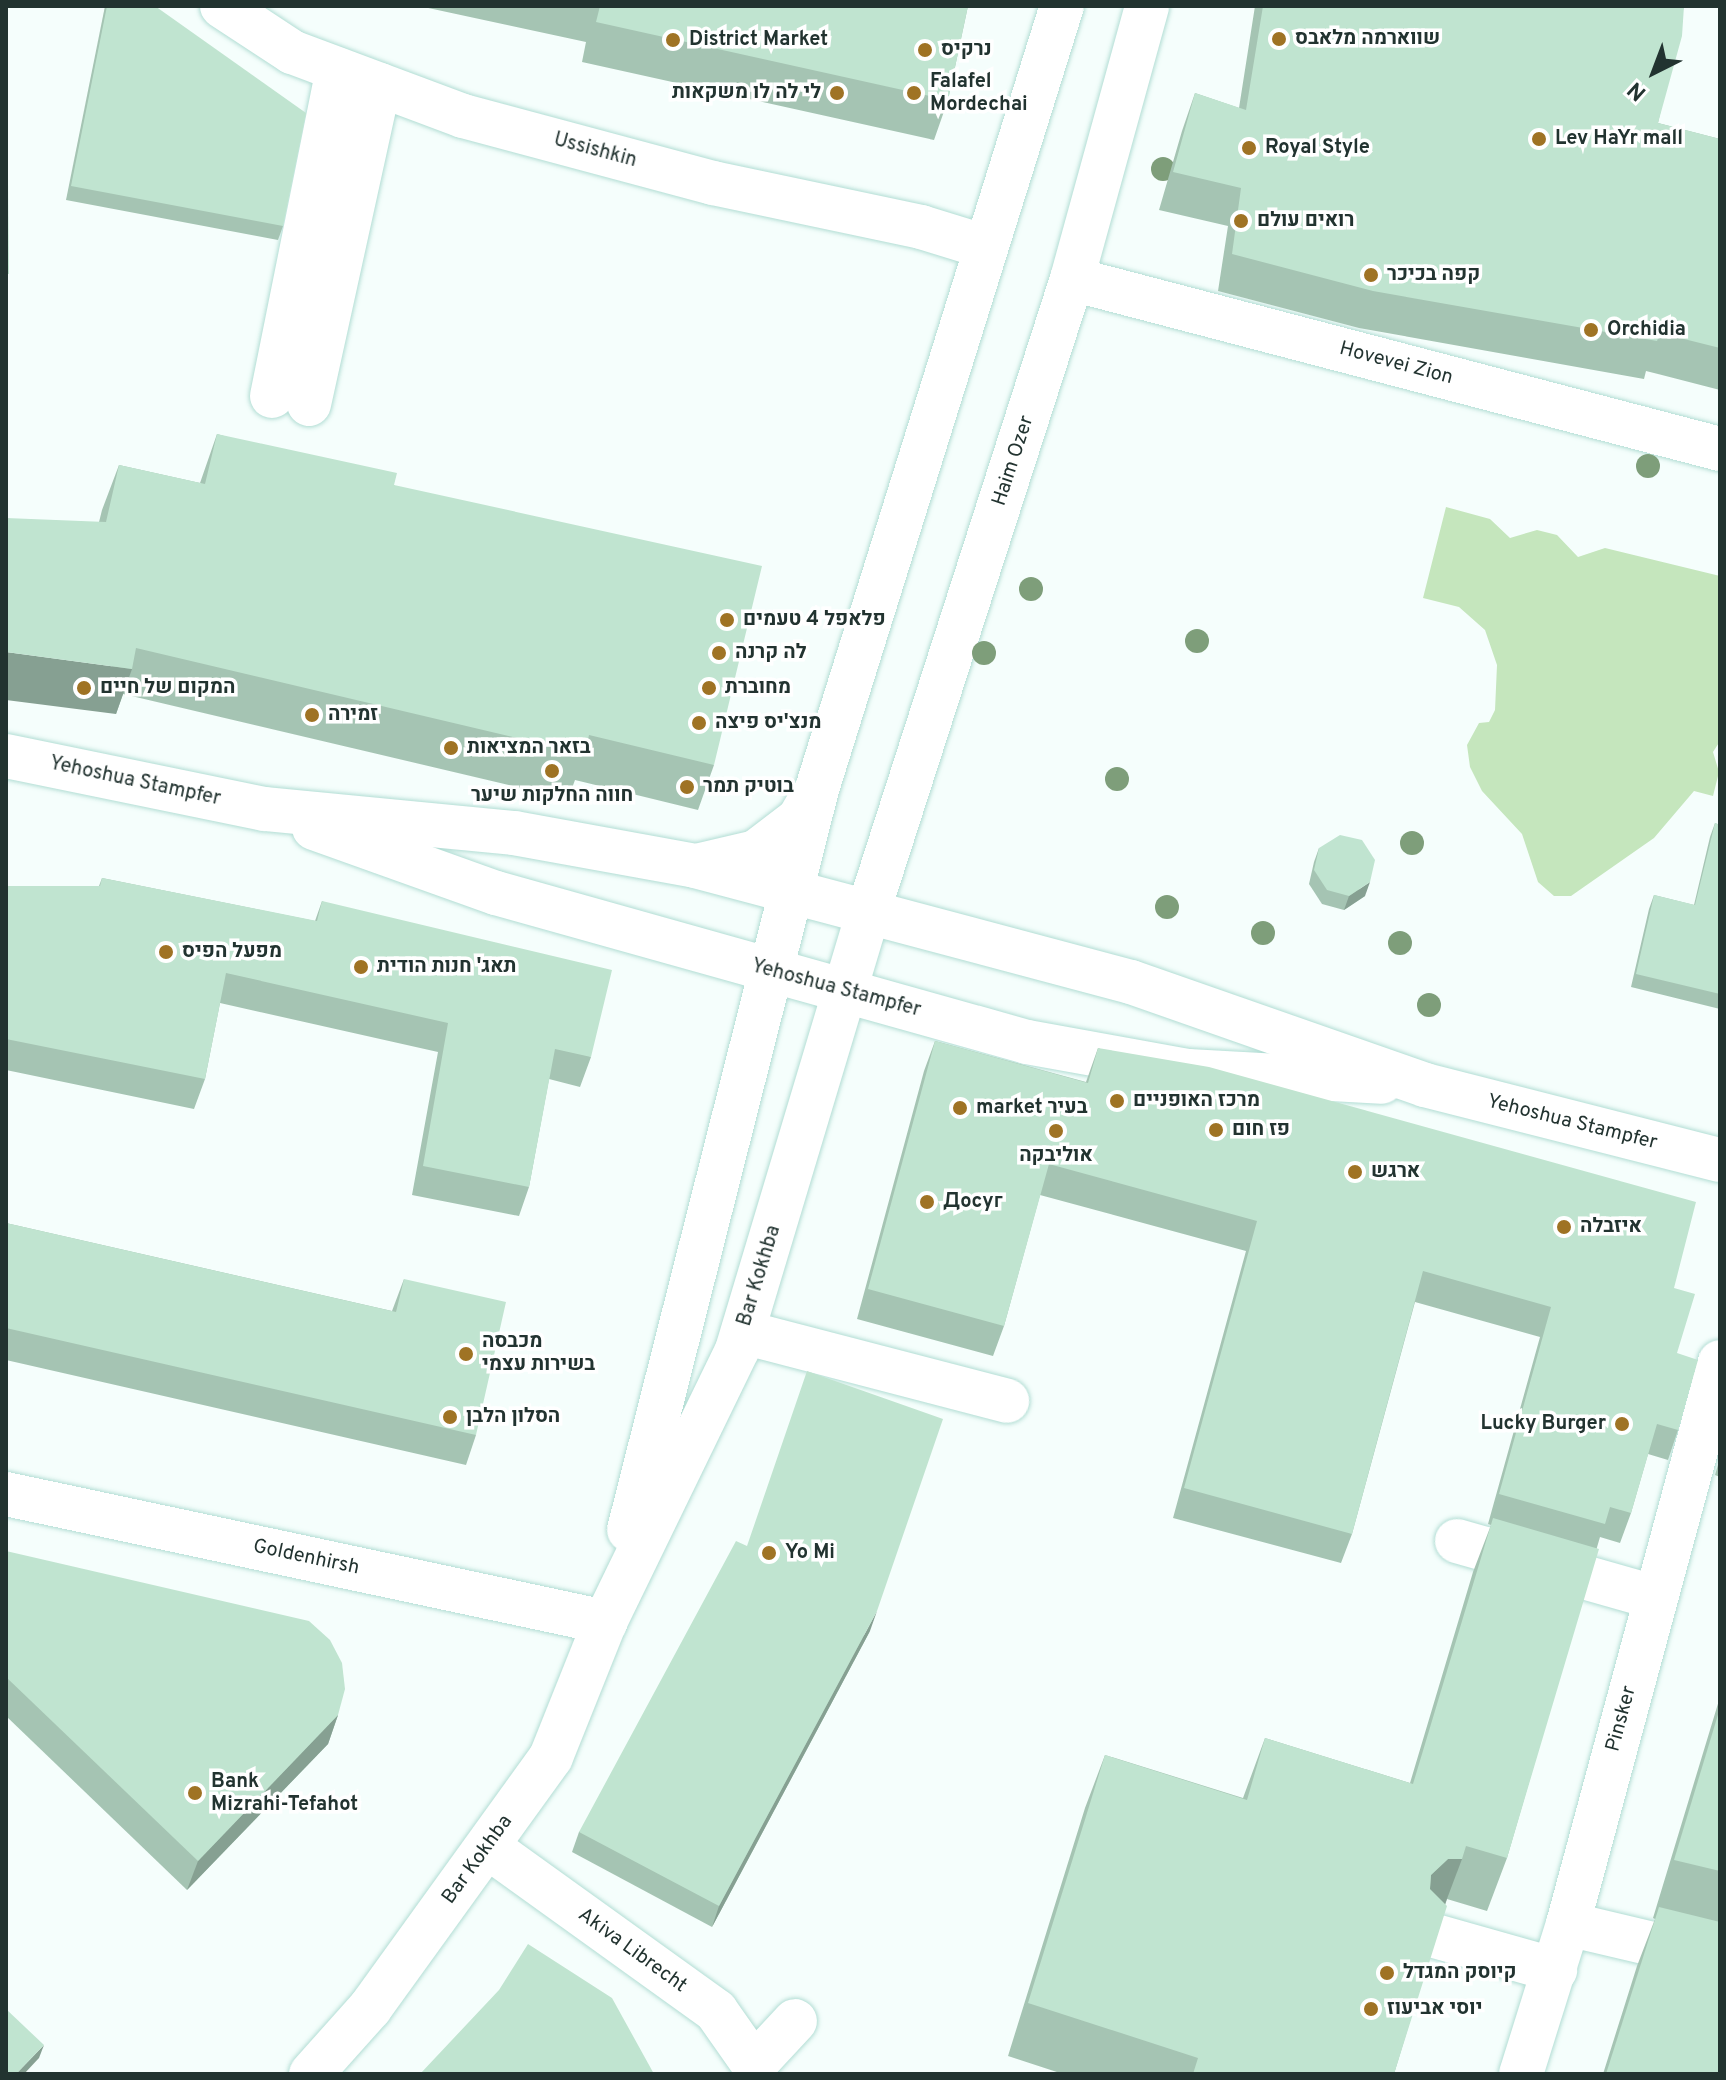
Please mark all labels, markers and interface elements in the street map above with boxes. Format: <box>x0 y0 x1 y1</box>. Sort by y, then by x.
place label: שווארמה מלאבס <box>1295 27 1440 51</box>
place label: District Market <box>689 28 828 52</box>
marker: שווארמה מלאבס <box>1270 30 1288 48</box>
marker: District Market <box>664 31 682 49</box>
north arrow <box>1614 32 1694 112</box>
place label: נרקיס <box>941 38 992 62</box>
marker: נרקיס <box>916 41 934 59</box>
place label: Falafel Mordechai <box>930 70 1028 117</box>
text: N <box>1623 75 1653 106</box>
place label: לי לה לו משקאות <box>672 81 821 105</box>
marker: לי לה לו משקאות <box>828 84 846 102</box>
marker: Falafel Mordechai <box>905 84 923 102</box>
place label: Lev HaYr mall <box>1555 127 1683 151</box>
street label: Ussishkin <box>551 128 639 174</box>
marker: Lev HaYr mall <box>1530 130 1548 148</box>
place label: Royal Style <box>1265 136 1370 160</box>
marker: Royal Style <box>1240 139 1258 157</box>
place label: רואים עולם <box>1257 209 1354 233</box>
marker: רואים עולם <box>1232 212 1250 230</box>
place label: קפה בכיכר <box>1387 263 1480 287</box>
marker: קפה בכיכר <box>1362 266 1380 284</box>
place label: Orchidia <box>1607 318 1686 342</box>
marker: Orchidia <box>1582 321 1600 339</box>
street label: Hovevei Zion <box>1337 337 1455 391</box>
street label: Haim Ozer <box>988 413 1040 509</box>
place label: פלאפל 4 טעמים <box>743 608 886 632</box>
marker: פלאפל 4 טעמים <box>718 611 736 629</box>
place label: לה קרנה <box>735 641 807 665</box>
marker: לה קרנה <box>710 644 728 662</box>
place label: המקום של חיים <box>100 676 236 700</box>
place label: מחוברת <box>725 676 791 700</box>
marker: המקום של חיים <box>75 679 93 697</box>
marker: מחוברת <box>700 679 718 697</box>
place label: זמירה <box>328 703 378 727</box>
marker: זמירה <box>303 706 321 724</box>
place label: מנצ'יס פיצה <box>715 711 822 735</box>
marker: מנצ'יס פיצה <box>690 714 708 732</box>
place label: בזאר המציאות <box>467 736 591 760</box>
marker: בזאר המציאות <box>442 739 460 757</box>
street label: Yehoshua Stampfer <box>47 752 223 812</box>
marker: חווה החלקות שיער <box>543 762 561 780</box>
place label: בוטיק תמר <box>703 775 794 799</box>
marker: בוטיק תמר <box>678 778 696 796</box>
place label: חווה החלקות שיער <box>471 784 633 808</box>
place label: מפעל הפיס <box>182 940 282 964</box>
marker: מפעל הפיס <box>157 943 175 961</box>
place label: תאג' חנות הודית <box>377 955 516 979</box>
street label: Yehoshua Stampfer <box>749 955 923 1023</box>
marker: תאג' חנות הודית <box>352 958 370 976</box>
place label: מרכז האופניים <box>1133 1089 1260 1113</box>
street label: Yehoshua Stampfer <box>1484 1090 1660 1156</box>
marker: מרכז האופניים <box>1108 1092 1126 1110</box>
place label: market בעיר <box>976 1096 1088 1120</box>
marker: market בעיר <box>951 1099 969 1117</box>
place label: פז חום <box>1232 1118 1290 1142</box>
marker: פז חום <box>1207 1121 1225 1139</box>
marker: אוליבקה <box>1047 1122 1065 1140</box>
place label: אוליבקה <box>1019 1144 1093 1168</box>
place label: ארגש <box>1371 1160 1420 1184</box>
marker: ארגש <box>1346 1163 1364 1181</box>
place label: Досуг <box>943 1190 1003 1214</box>
marker: Досуг <box>918 1193 936 1211</box>
place label: איזבלה <box>1580 1215 1642 1239</box>
marker: איזבלה <box>1555 1218 1573 1236</box>
street label: Bar Kokhba <box>733 1223 787 1329</box>
place label: מכבסה בשירות עצמי <box>482 1330 595 1377</box>
marker: מכבסה בשירות עצמי <box>457 1345 475 1363</box>
place label: הסלון הלבן <box>466 1405 560 1429</box>
marker: הסלון הלבן <box>441 1408 459 1426</box>
place label: Lucky Burger <box>1481 1412 1606 1436</box>
marker: Lucky Burger <box>1613 1415 1631 1433</box>
street label: Goldenhirsh <box>251 1535 361 1581</box>
place label: Yo Mi <box>785 1541 835 1565</box>
marker: Yo Mi <box>760 1544 778 1562</box>
street label: Pinsker <box>1602 1683 1642 1755</box>
place label: Bank Mizrahi-Tefahot <box>211 1770 358 1817</box>
marker: Bank Mizrahi-Tefahot <box>186 1784 204 1802</box>
street label: Bar Kokhba <box>438 1811 518 1909</box>
street label: Akiva Librecht <box>573 1903 691 1999</box>
place label: קיוסק המגדל <box>1403 1961 1517 1985</box>
marker: קיוסק המגדל <box>1378 1964 1396 1982</box>
place label: יוסי אביעוז <box>1387 1997 1482 2021</box>
marker: יוסי אביעוז <box>1362 2000 1380 2018</box>

